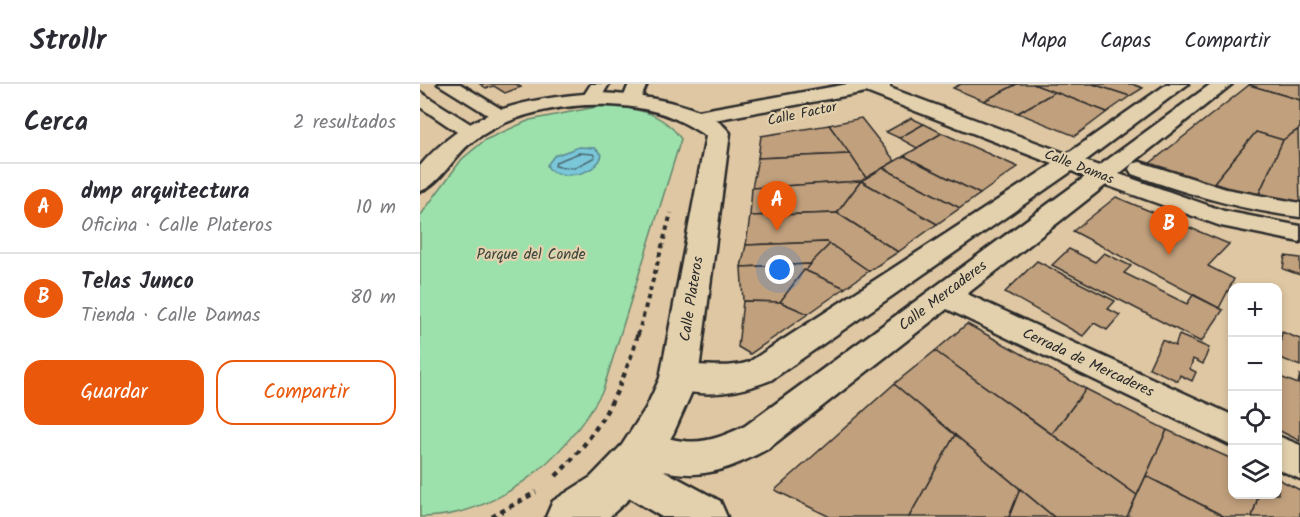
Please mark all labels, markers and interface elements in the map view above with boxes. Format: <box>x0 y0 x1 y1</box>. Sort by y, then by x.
text: Strollr <box>30 19 106 64</box>
text: Mapa <box>1021 25 1067 58</box>
text: Capas <box>1100 25 1151 58</box>
text: Compartir <box>1184 25 1270 58</box>
street label: Calle Factor <box>765 96 840 132</box>
text: Cerca <box>24 102 88 144</box>
text: 2 resultados <box>293 107 396 139</box>
street label: Calle Damas <box>1041 144 1117 190</box>
text: dmp arquitectura <box>81 175 249 210</box>
pin: A <box>758 182 796 231</box>
text: A <box>37 192 50 224</box>
text: 10 m <box>356 192 396 224</box>
pin: B <box>1150 206 1188 255</box>
text: Oficina · Calle Plateros <box>81 210 273 242</box>
park label: Parque del Conde <box>476 243 586 267</box>
street label: Calle Plateros <box>673 254 711 343</box>
street label: Calle Mercaderes <box>894 254 993 337</box>
your location <box>765 255 794 284</box>
text: Telas Junco <box>81 265 194 300</box>
text: B <box>37 282 50 314</box>
text: 80 m <box>350 282 396 314</box>
map controls <box>1228 283 1282 499</box>
button: + <box>1228 283 1282 337</box>
text: Tienda · Calle Damas <box>81 300 261 332</box>
street label: Cerrada de Mercaderes <box>1018 322 1158 404</box>
button: − <box>1228 337 1282 391</box>
button: Guardar <box>24 360 204 425</box>
button: Compartir <box>216 360 396 425</box>
button: locate <box>1228 391 1282 445</box>
button: layers <box>1228 445 1282 499</box>

